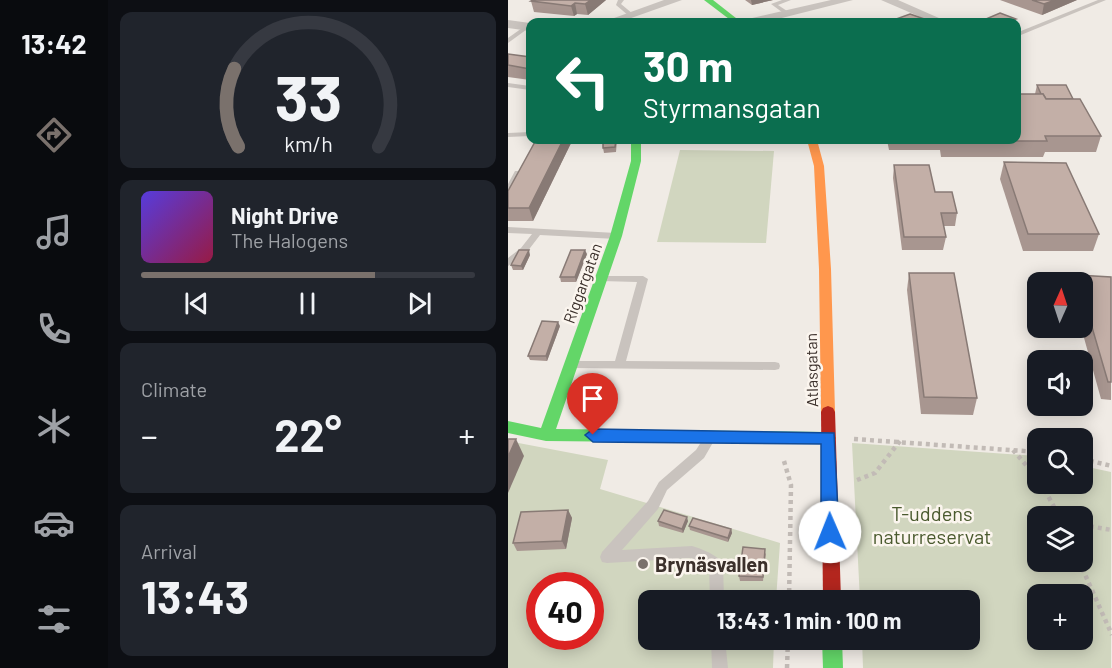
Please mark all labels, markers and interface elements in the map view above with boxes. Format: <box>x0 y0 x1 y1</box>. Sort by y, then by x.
text: 13:42 <box>21 27 87 59</box>
text: 30 m <box>643 40 733 90</box>
icon: left <box>544 42 622 120</box>
text: 33 <box>274 59 342 133</box>
text: Styrmansgatan <box>643 91 821 123</box>
icon: directions <box>33 114 75 156</box>
text: km/h <box>284 131 332 156</box>
text: Night Drive <box>231 202 339 228</box>
icon: music <box>33 211 75 253</box>
text: The Halogens <box>231 228 348 252</box>
street label: Riggargatan <box>559 240 605 326</box>
north arrow <box>1027 272 1093 338</box>
map controls <box>1027 272 1093 650</box>
icon: previous <box>180 287 213 320</box>
icon: pause <box>291 287 324 320</box>
icon: next <box>403 287 436 320</box>
icon: phone <box>33 308 75 350</box>
street label: Atlasgatan <box>801 333 821 407</box>
button: sound <box>1027 350 1093 416</box>
pin <box>567 373 618 435</box>
text: Climate <box>141 377 207 401</box>
icon: arrive <box>576 382 609 415</box>
icon: climate <box>33 405 75 447</box>
text: 22° <box>274 407 342 461</box>
text: − <box>141 415 158 455</box>
text: + <box>458 415 475 455</box>
button: search <box>1027 428 1093 494</box>
position arrow <box>798 500 862 564</box>
park label: T-uddens naturreservat <box>873 501 991 548</box>
icon: car <box>33 502 75 544</box>
button: layers <box>1027 506 1093 572</box>
text: Arrival <box>141 539 197 563</box>
place label: Brynäsvallen <box>655 552 768 576</box>
marker: Brynäsvallen <box>636 557 650 571</box>
text: 13:43 <box>141 569 249 623</box>
speed limit sign: 40 <box>526 572 604 650</box>
button: + <box>1027 584 1093 650</box>
icon: filters <box>33 598 75 640</box>
text: 13:43 · 1 min · 100 m <box>717 607 901 633</box>

